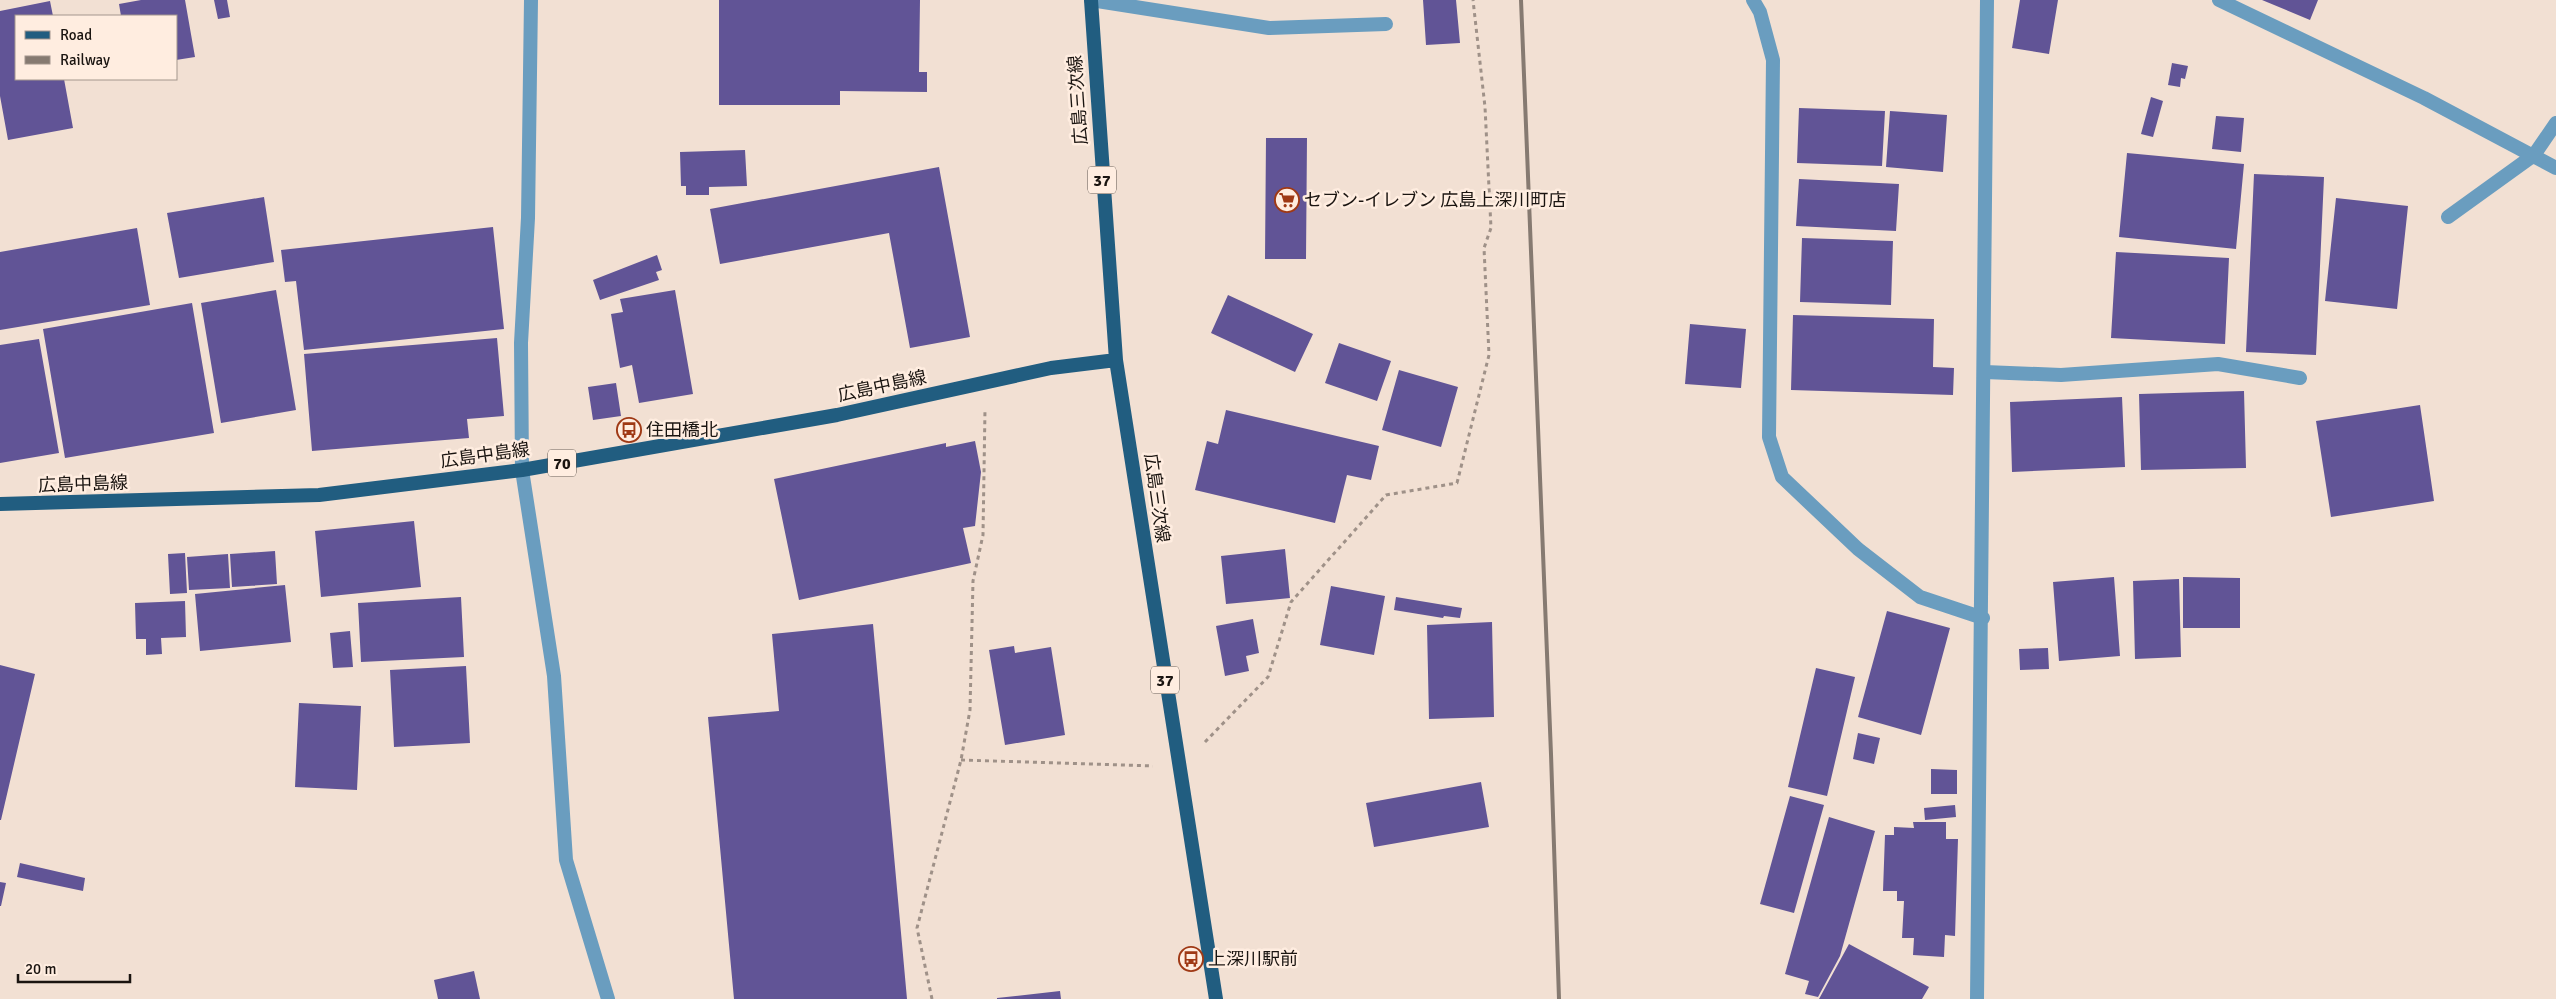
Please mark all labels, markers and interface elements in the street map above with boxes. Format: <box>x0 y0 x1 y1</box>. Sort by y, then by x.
legend <box>15 15 178 80</box>
text: Road <box>60 26 92 44</box>
text: Railway <box>60 51 110 69</box>
street label: 広島三次線 <box>1064 54 1092 146</box>
road number: 37 <box>1088 166 1116 194</box>
supermarket icon: セブン-イレブン 広島上深川町店 <box>1274 187 1300 213</box>
place label: セブン-イレブン 広島上深川町店 <box>1304 189 1566 211</box>
street label: 広島中島線 <box>836 366 928 406</box>
bus stop icon: 住田橋北 <box>616 417 642 443</box>
place label: 住田橋北 <box>646 419 718 441</box>
street label: 広島中島線 <box>439 438 531 472</box>
road number: 70 <box>548 449 576 476</box>
street label: 広島三次線 <box>1140 452 1174 544</box>
street label: 広島中島線 <box>38 471 128 497</box>
road number: 37 <box>1151 666 1179 694</box>
bus stop icon: 上深川駅前 <box>1178 946 1204 972</box>
place label: 上深川駅前 <box>1208 948 1298 970</box>
scale bar <box>18 952 130 984</box>
text: 20 m <box>25 960 56 978</box>

